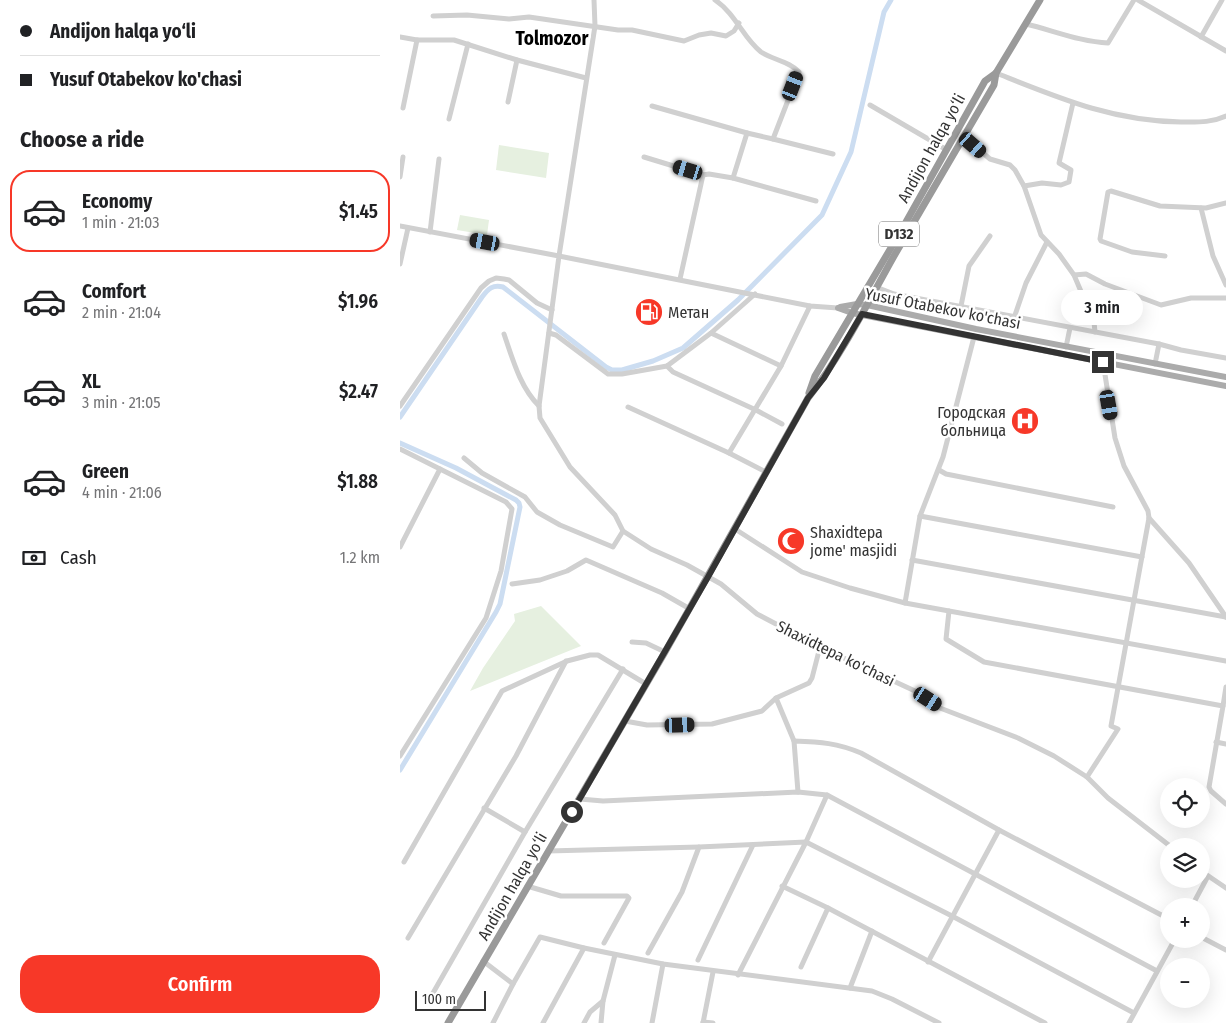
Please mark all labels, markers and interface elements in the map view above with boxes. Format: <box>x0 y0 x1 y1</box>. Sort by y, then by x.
text: Andijon halqa yo‘li <box>50 20 196 43</box>
district label: Tolmozor <box>516 27 590 50</box>
text: Yusuf Otabekov ko'chasi <box>50 68 242 91</box>
car <box>780 69 805 103</box>
street label: Andijon halqa yo‘li <box>894 90 969 206</box>
text: Choose a ride <box>20 126 144 153</box>
car <box>956 129 989 161</box>
car <box>671 158 704 182</box>
icon: car <box>22 189 67 234</box>
text: Economy <box>82 190 152 213</box>
text: $1.45 <box>339 200 378 223</box>
text: 1 min · 21:03 <box>82 213 159 232</box>
road number: D132 <box>879 222 919 246</box>
car <box>468 232 501 252</box>
icon: car <box>22 279 67 324</box>
text: Comfort <box>82 280 146 303</box>
street label: Yusuf Otabekov ko'chasi <box>864 284 1022 333</box>
text: $1.96 <box>338 290 378 313</box>
callout: 3 min <box>1062 290 1144 324</box>
fuel station icon: Метан <box>634 297 664 327</box>
text: 3 min <box>1084 298 1120 317</box>
text: 2 min · 21:04 <box>82 303 161 322</box>
place label: Метан <box>668 303 709 322</box>
route end <box>1092 351 1114 373</box>
icon: car <box>22 369 67 414</box>
text: XL <box>82 370 101 393</box>
text: $2.47 <box>339 380 378 403</box>
car <box>1099 389 1118 421</box>
text: 3 min · 21:05 <box>82 393 161 412</box>
place label: Городская больница <box>937 403 1006 440</box>
hospital icon: Городская больница <box>1010 406 1040 436</box>
icon: car <box>22 459 67 504</box>
text: Green <box>82 460 129 483</box>
text: $1.88 <box>337 470 378 493</box>
text: 4 min · 21:06 <box>82 483 162 502</box>
place label: Shaxidtepa jome' masjidi <box>809 523 897 560</box>
mosque icon: Shaxidtepa jome' masjidi <box>776 526 806 556</box>
icon: cash <box>20 544 48 572</box>
text: Cash <box>60 546 97 569</box>
text: 1.2 km <box>340 548 380 567</box>
street label: Shaxidtepa ko'chasi <box>774 617 898 690</box>
car <box>911 685 944 713</box>
car <box>664 717 695 733</box>
map controls <box>1160 778 1210 1008</box>
button: locate <box>1160 778 1210 828</box>
route start <box>561 801 583 823</box>
street label: Andijon halqa yo‘li <box>474 829 551 944</box>
button: layers <box>1160 838 1210 888</box>
button: + <box>1160 898 1210 948</box>
button: Confirm <box>20 955 380 1013</box>
button: − <box>1160 958 1210 1008</box>
scale bar <box>415 988 486 1011</box>
text: 100 m <box>422 991 456 1008</box>

